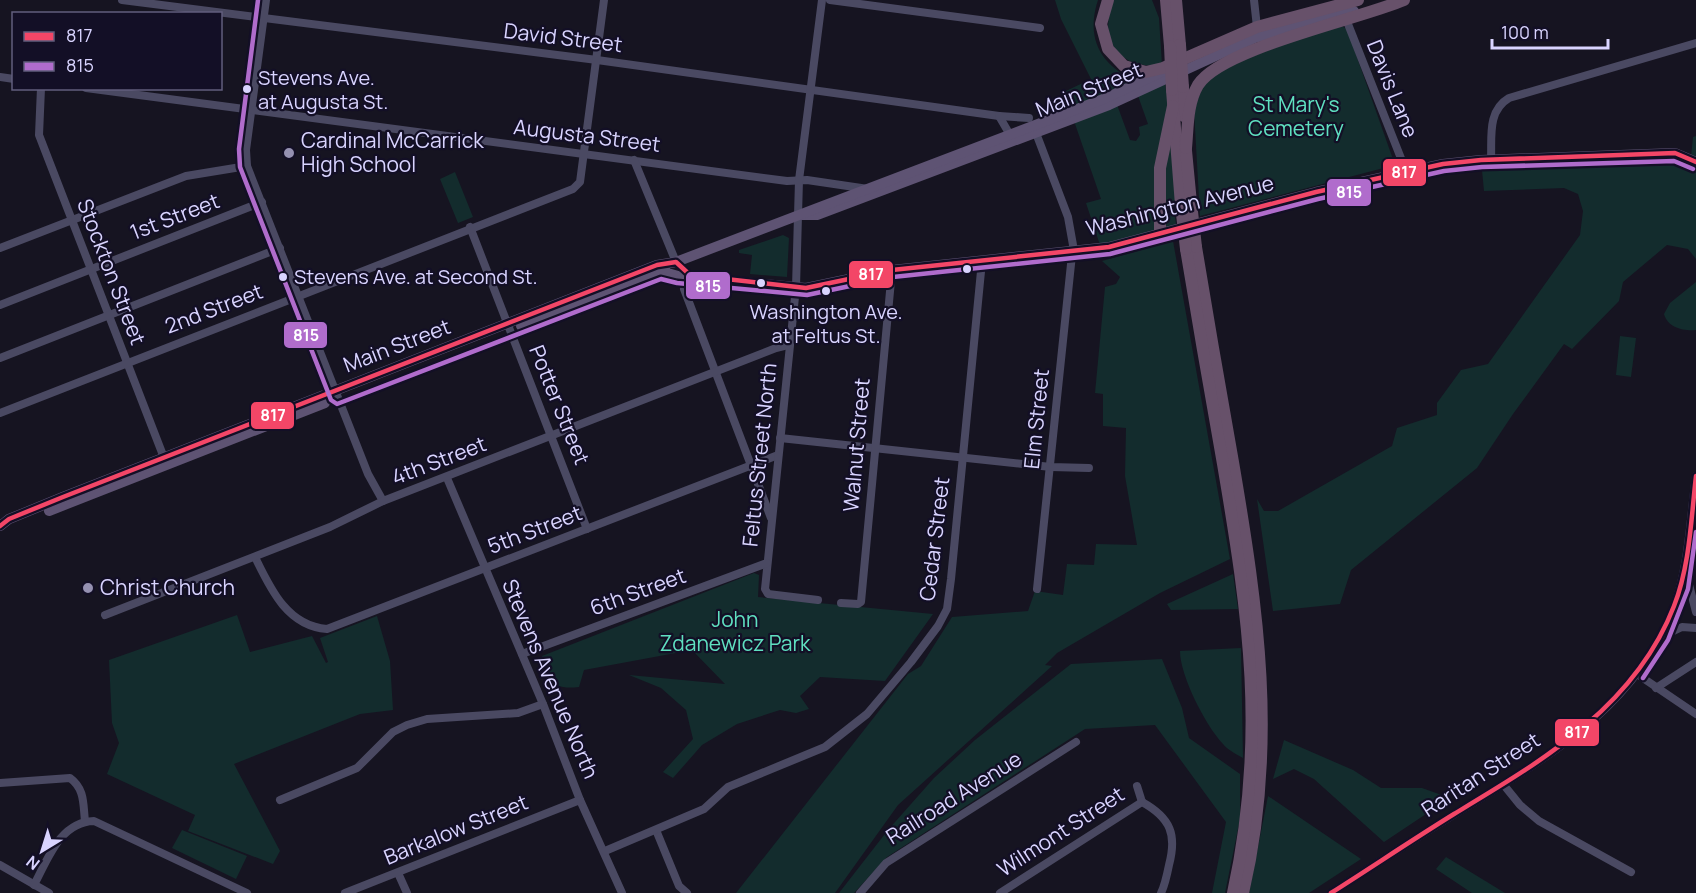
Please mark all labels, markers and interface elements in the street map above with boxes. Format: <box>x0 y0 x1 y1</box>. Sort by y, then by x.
legend <box>12 12 222 90</box>
scale bar <box>1492 12 1608 50</box>
street label: David Street <box>502 16 624 58</box>
text: 100 m <box>1501 20 1549 44</box>
text: 817 <box>66 23 93 47</box>
street label: Davis Lane <box>1361 36 1425 142</box>
text: 815 <box>66 53 94 77</box>
street label: Main Street <box>1031 55 1146 123</box>
place label: Stevens Ave. at Augusta St. <box>258 64 388 115</box>
marker: Stevens Ave. at Augusta St. <box>241 83 253 95</box>
park label: St Mary's Cemetery <box>1248 90 1344 142</box>
street label: Augusta Street <box>512 112 662 158</box>
place label: Cardinal McCarrick High School <box>301 126 484 178</box>
marker: Cardinal McCarrick High School <box>282 146 296 160</box>
line badge: 817 <box>1382 158 1427 187</box>
text: 817 <box>1391 161 1417 183</box>
street label: Washington Avenue <box>1083 168 1277 242</box>
line badge: 815 <box>1326 178 1372 207</box>
text: 815 <box>1336 181 1362 203</box>
street label: 1st Street <box>126 186 223 246</box>
street label: Stockton Street <box>71 195 153 349</box>
line badge: 817 <box>848 260 894 289</box>
place label: Stevens Ave. at Second St. <box>294 263 538 290</box>
text: 817 <box>858 263 884 285</box>
unlabelled marker <box>961 263 973 275</box>
marker: Stevens Ave. at Second St. <box>277 271 289 283</box>
line badge: 815 <box>685 271 731 300</box>
text: 815 <box>695 275 721 297</box>
street label: 2nd Street <box>161 277 267 340</box>
unlabelled marker <box>755 277 767 289</box>
marker: Washington Ave. at Feltus St. <box>820 285 832 297</box>
place label: Washington Ave. at Feltus St. <box>750 298 903 349</box>
street label: Main Street <box>339 312 454 378</box>
line badge: 815 <box>283 321 328 349</box>
text: 815 <box>293 324 319 346</box>
street label: Potter Street <box>523 341 597 468</box>
street label: Feltus Street North <box>735 362 783 548</box>
street label: Elm Street <box>1017 367 1055 470</box>
street label: Walnut Street <box>836 377 876 513</box>
line badge: 817 <box>250 401 295 430</box>
text: 817 <box>260 404 286 426</box>
street label: 4th Street <box>387 429 490 491</box>
street label: Cedar Street <box>913 475 956 603</box>
street label: 5th Street <box>483 498 586 560</box>
street label: 6th Street <box>586 561 689 621</box>
place label: Christ Church <box>100 573 235 601</box>
street label: Stevens Avenue North <box>496 575 606 783</box>
marker: Christ Church <box>81 581 95 595</box>
park label: John Zdanewicz Park <box>659 605 811 657</box>
line badge: 817 <box>1554 718 1600 747</box>
text: 817 <box>1564 721 1590 743</box>
street label: Raritan Street <box>1416 725 1545 823</box>
street label: Railroad Avenue <box>880 744 1026 850</box>
street label: Wilmont Street <box>992 780 1129 883</box>
street label: Barkalow Street <box>379 787 532 871</box>
north arrow <box>12 821 72 881</box>
text: N <box>21 851 44 875</box>

